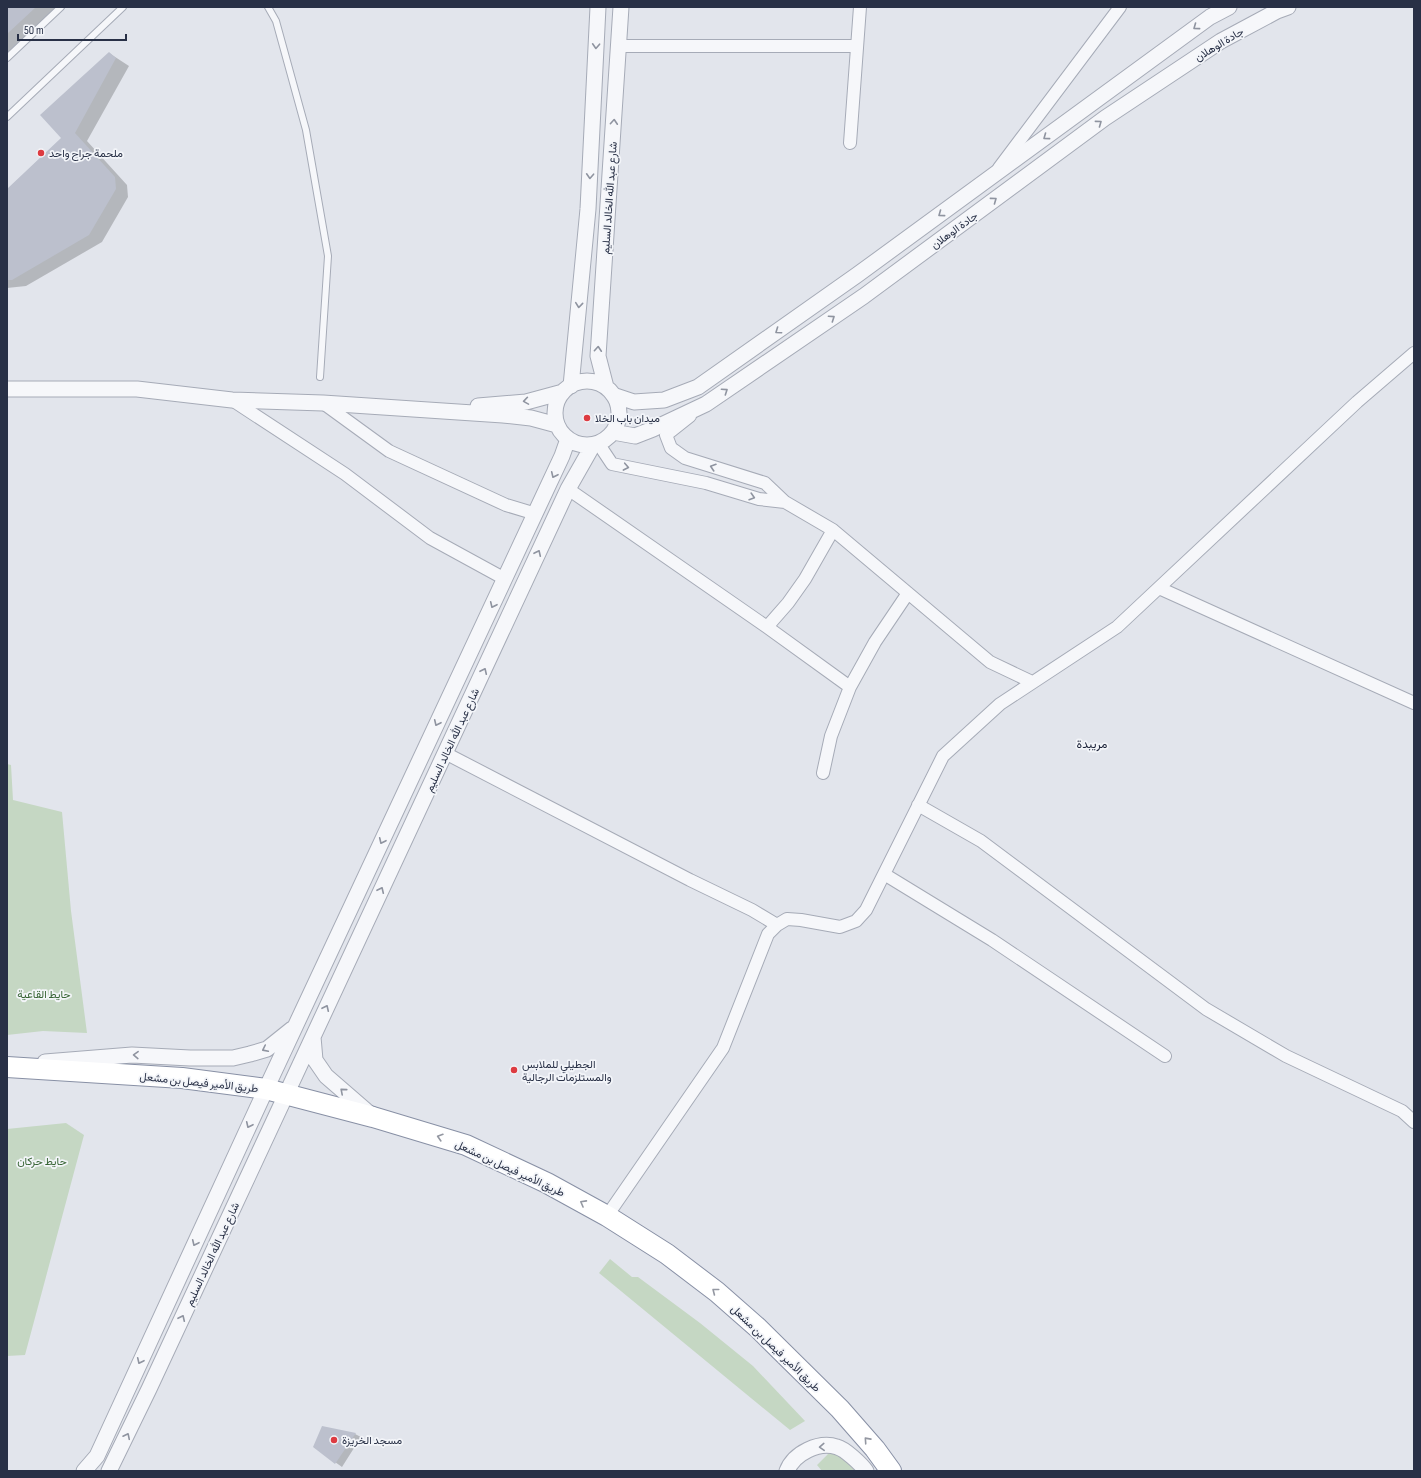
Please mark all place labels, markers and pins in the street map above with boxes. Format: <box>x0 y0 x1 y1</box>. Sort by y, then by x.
place label: ملحمة جراح واحد <box>49 147 123 161</box>
marker: ملحمة جراح واحد <box>36 148 46 158</box>
place label: ميدان باب الخلا <box>595 412 660 425</box>
marker: ميدان باب الخلا <box>582 413 592 423</box>
place label: الجطيلي للملابس والمستلزمات الرجالية <box>522 1058 612 1084</box>
marker: الجطيلي للملابس والمستلزمات الرجالية <box>509 1065 519 1075</box>
place label: مسجد الخريزة <box>342 1434 402 1447</box>
marker: مسجد الخريزة <box>329 1435 339 1445</box>

